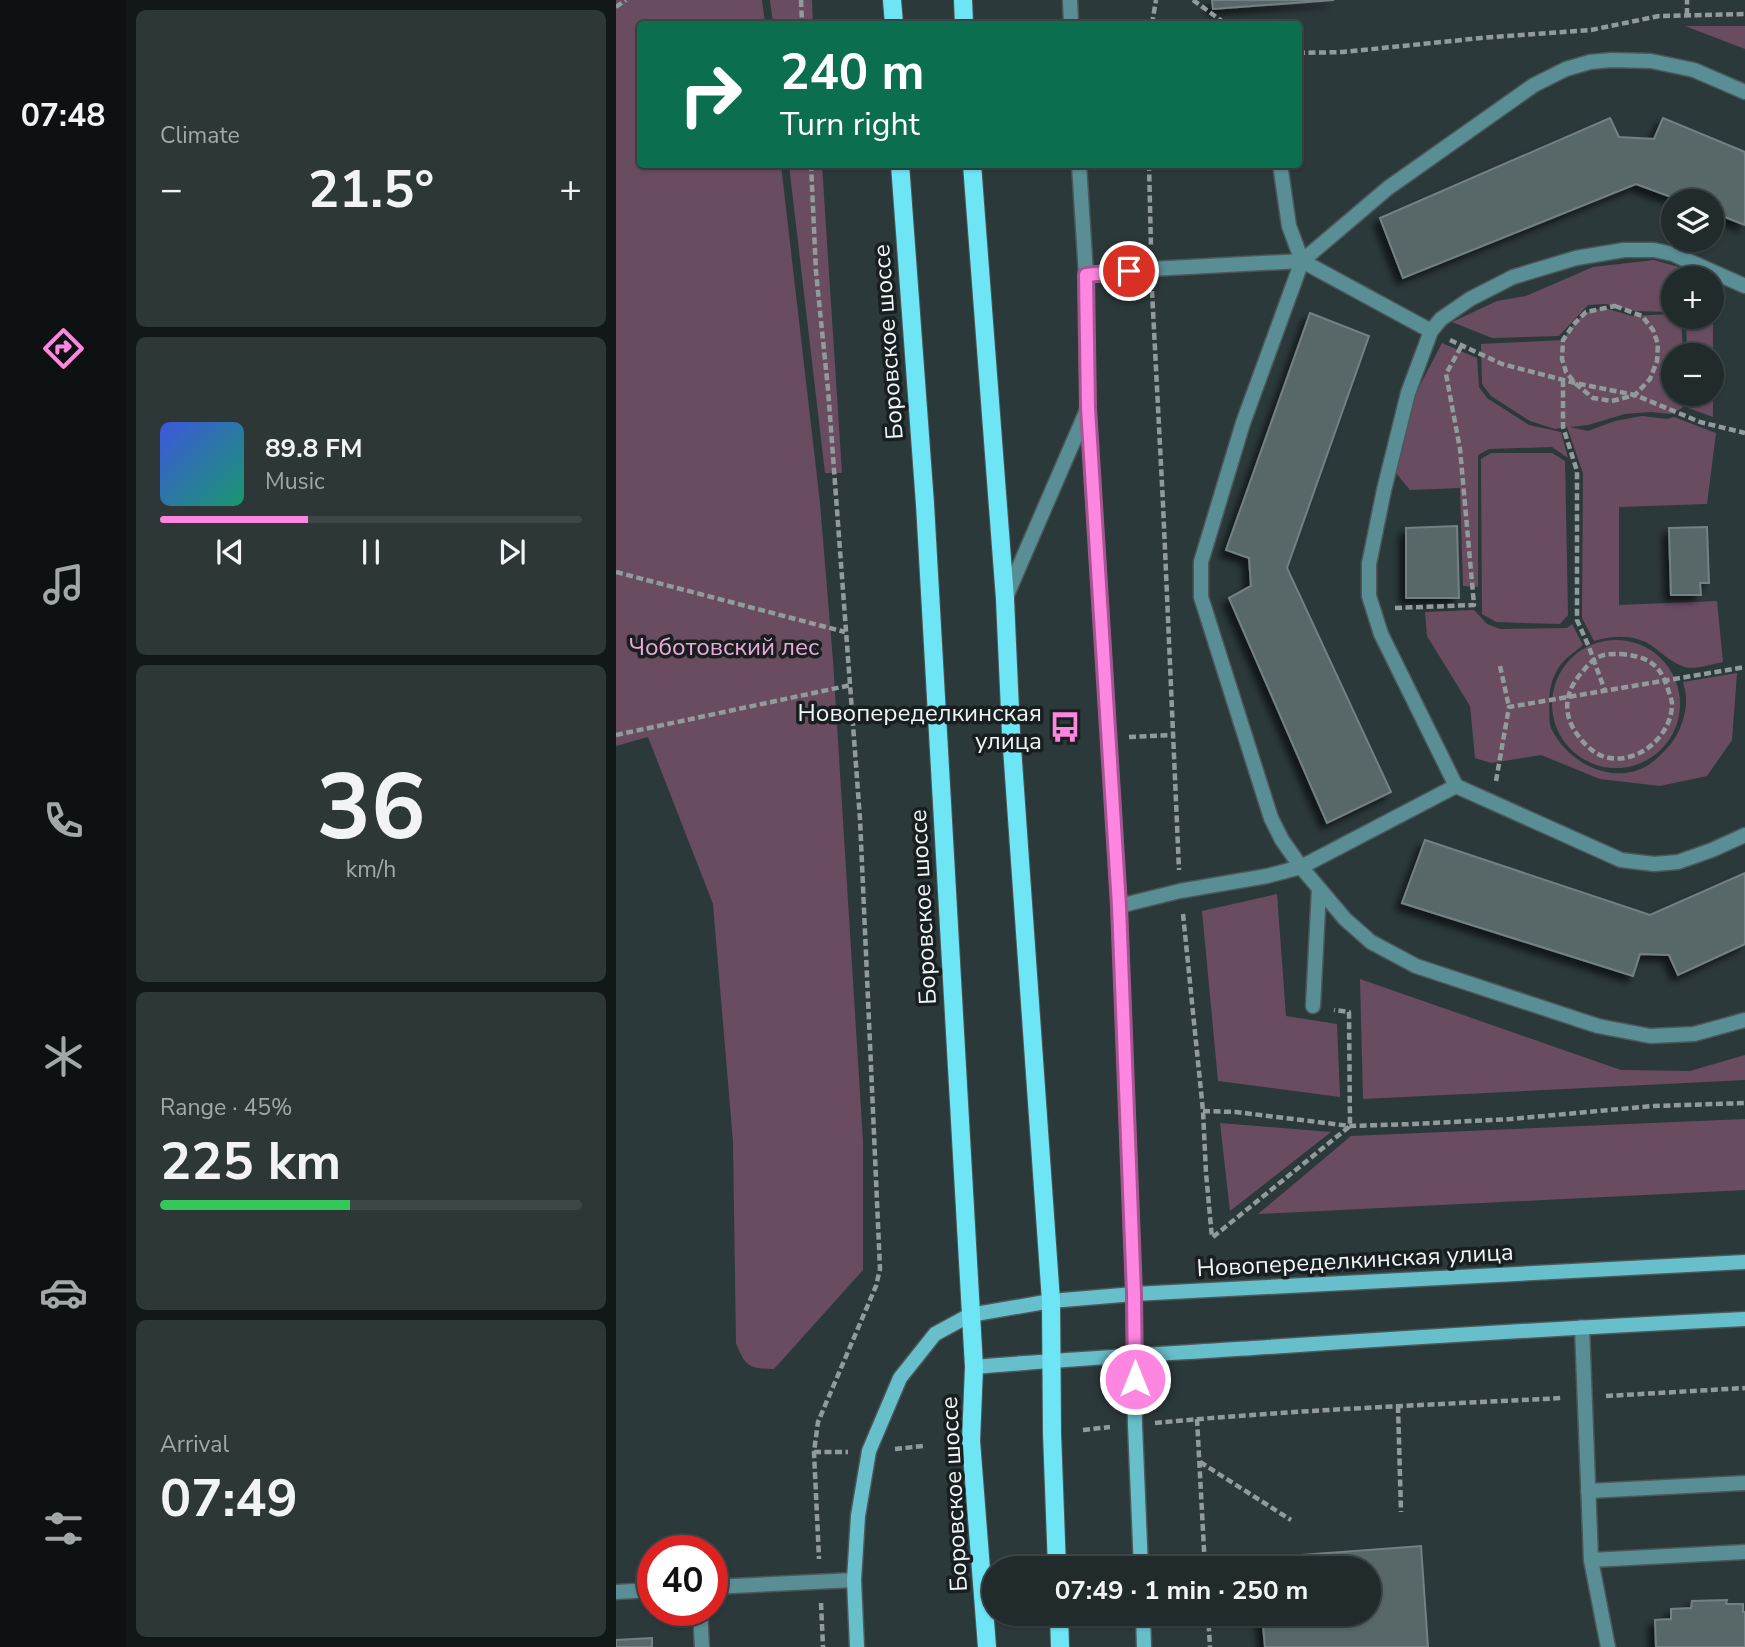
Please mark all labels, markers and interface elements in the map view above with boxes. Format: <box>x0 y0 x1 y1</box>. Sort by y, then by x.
text: 240 m <box>780 39 924 106</box>
icon: right <box>665 49 756 140</box>
text: 07:48 <box>21 94 105 137</box>
text: Turn right <box>780 103 920 146</box>
text: Climate <box>160 120 240 151</box>
text: 21.5° <box>308 154 434 225</box>
text: − <box>160 164 183 215</box>
text: + <box>559 164 582 215</box>
map controls <box>1661 189 1724 406</box>
button: layers <box>1661 189 1724 252</box>
pin <box>1099 241 1159 301</box>
street label: Боровское шоссе <box>865 243 911 441</box>
icon: arrive <box>1110 252 1148 290</box>
button: + <box>1661 266 1724 329</box>
icon: directions <box>39 324 88 373</box>
button: − <box>1661 343 1724 406</box>
text: 89.8 FM <box>265 431 362 466</box>
text: Music <box>265 466 325 497</box>
icon: previous <box>211 533 249 571</box>
icon: pause <box>352 533 390 571</box>
icon: next <box>493 533 531 571</box>
icon: music <box>39 560 88 609</box>
park label: Чоботовский лес <box>629 631 819 663</box>
place label: Новопеределкинская улица <box>798 697 1042 757</box>
bus stop icon: Новопеределкинская улица <box>1048 710 1082 744</box>
text: 36 <box>316 746 426 870</box>
icon: phone <box>39 796 88 845</box>
street label: Боровское шоссе <box>902 809 944 1005</box>
text: km/h <box>346 854 396 885</box>
icon: climate <box>39 1032 88 1081</box>
text: Range · 45% <box>160 1092 292 1123</box>
text: 225 km <box>160 1126 341 1197</box>
street label: Новопеределкинская улица <box>1196 1236 1514 1284</box>
icon: car <box>39 1268 88 1317</box>
position arrow <box>1098 1342 1172 1416</box>
street label: Боровское шоссе <box>933 1396 975 1592</box>
text: Arrival <box>160 1429 229 1460</box>
text: 07:49 <box>160 1463 298 1534</box>
icon: filters <box>39 1504 88 1553</box>
speed limit sign: 40 <box>637 1535 728 1626</box>
text: 07:49 · 1 min · 250 m <box>1055 1573 1308 1608</box>

